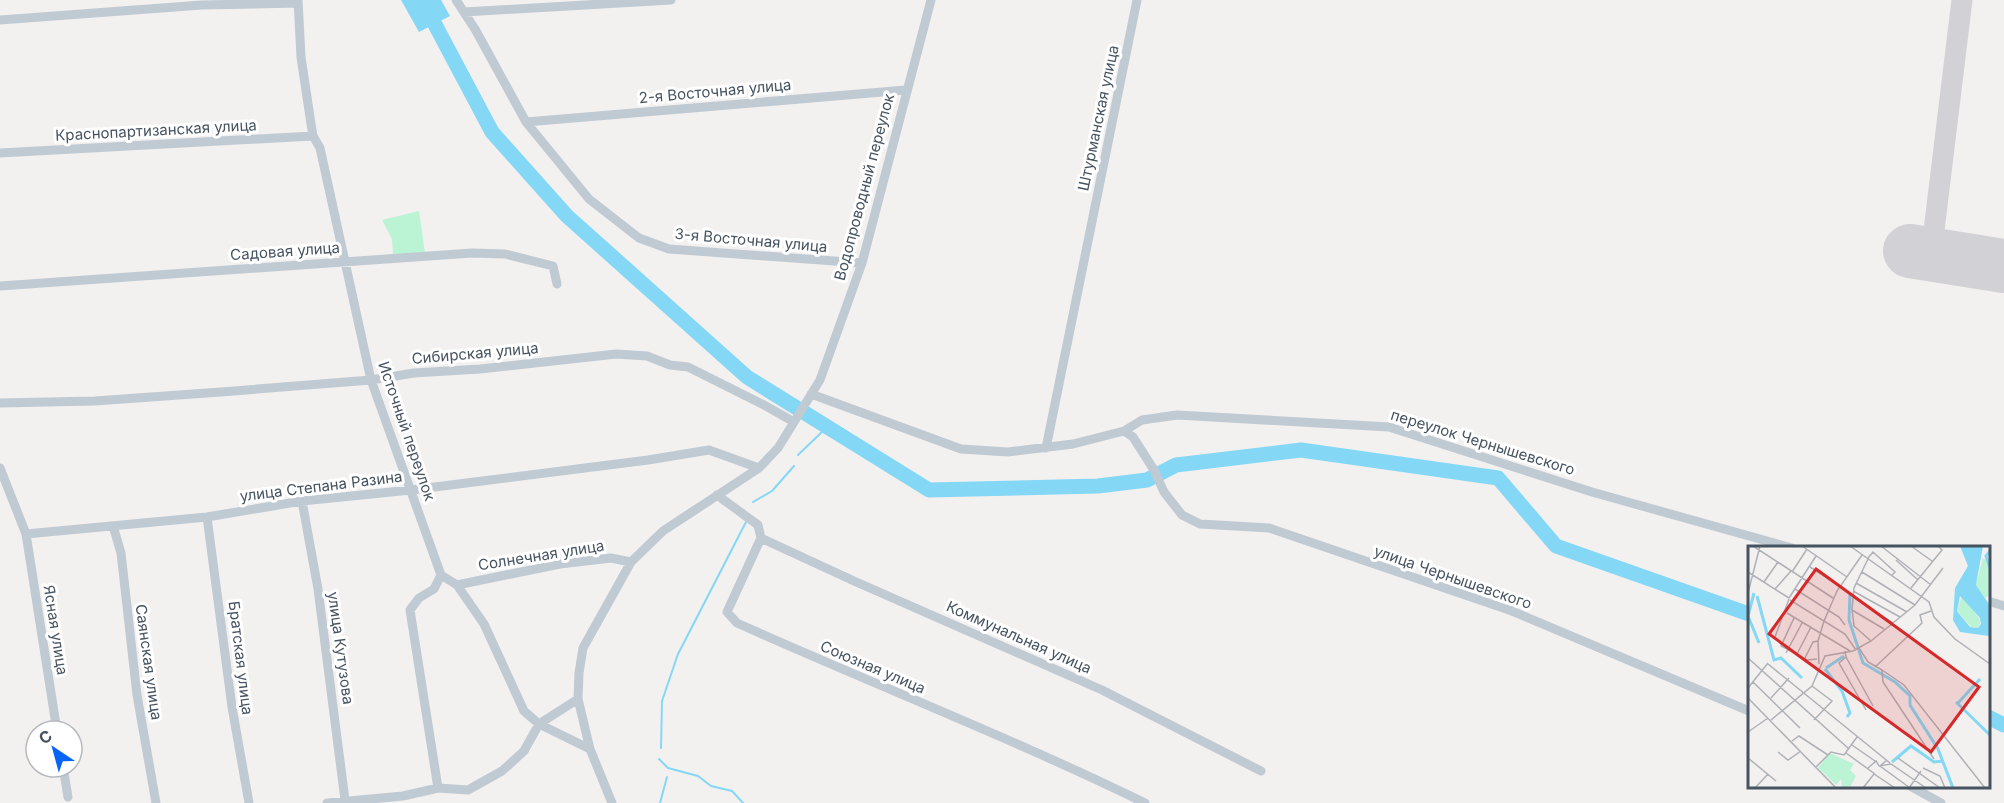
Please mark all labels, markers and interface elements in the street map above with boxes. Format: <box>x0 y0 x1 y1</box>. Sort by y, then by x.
street label: Штурманская улица <box>1073 43 1123 193</box>
street label: 2-я Восточная улица <box>638 75 792 107</box>
street label: Водопроводный переулок <box>830 91 898 283</box>
street label: Краснопартизанская улица <box>55 115 257 145</box>
street label: 3-я Восточная улица <box>674 224 828 256</box>
street label: Садовая улица <box>230 238 340 264</box>
street label: Сибирская улица <box>411 338 539 368</box>
street label: Источный переулок <box>374 359 440 503</box>
street label: переулок Чернышевского <box>1389 405 1577 479</box>
street label: улица Степана Разина <box>239 467 403 505</box>
street label: Солнечная улица <box>477 536 605 574</box>
street label: улица Чернышевского <box>1372 541 1534 613</box>
inset map <box>1748 546 1989 788</box>
street label: Ясная улица <box>40 584 72 676</box>
street label: улица Кутузова <box>324 590 358 706</box>
street label: Коммунальная улица <box>944 596 1094 678</box>
street label: Братская улица <box>225 600 257 716</box>
street label: Саянская улица <box>131 603 167 721</box>
street label: Союзная улица <box>818 636 928 698</box>
north arrow <box>24 719 84 779</box>
text: С <box>35 725 56 748</box>

